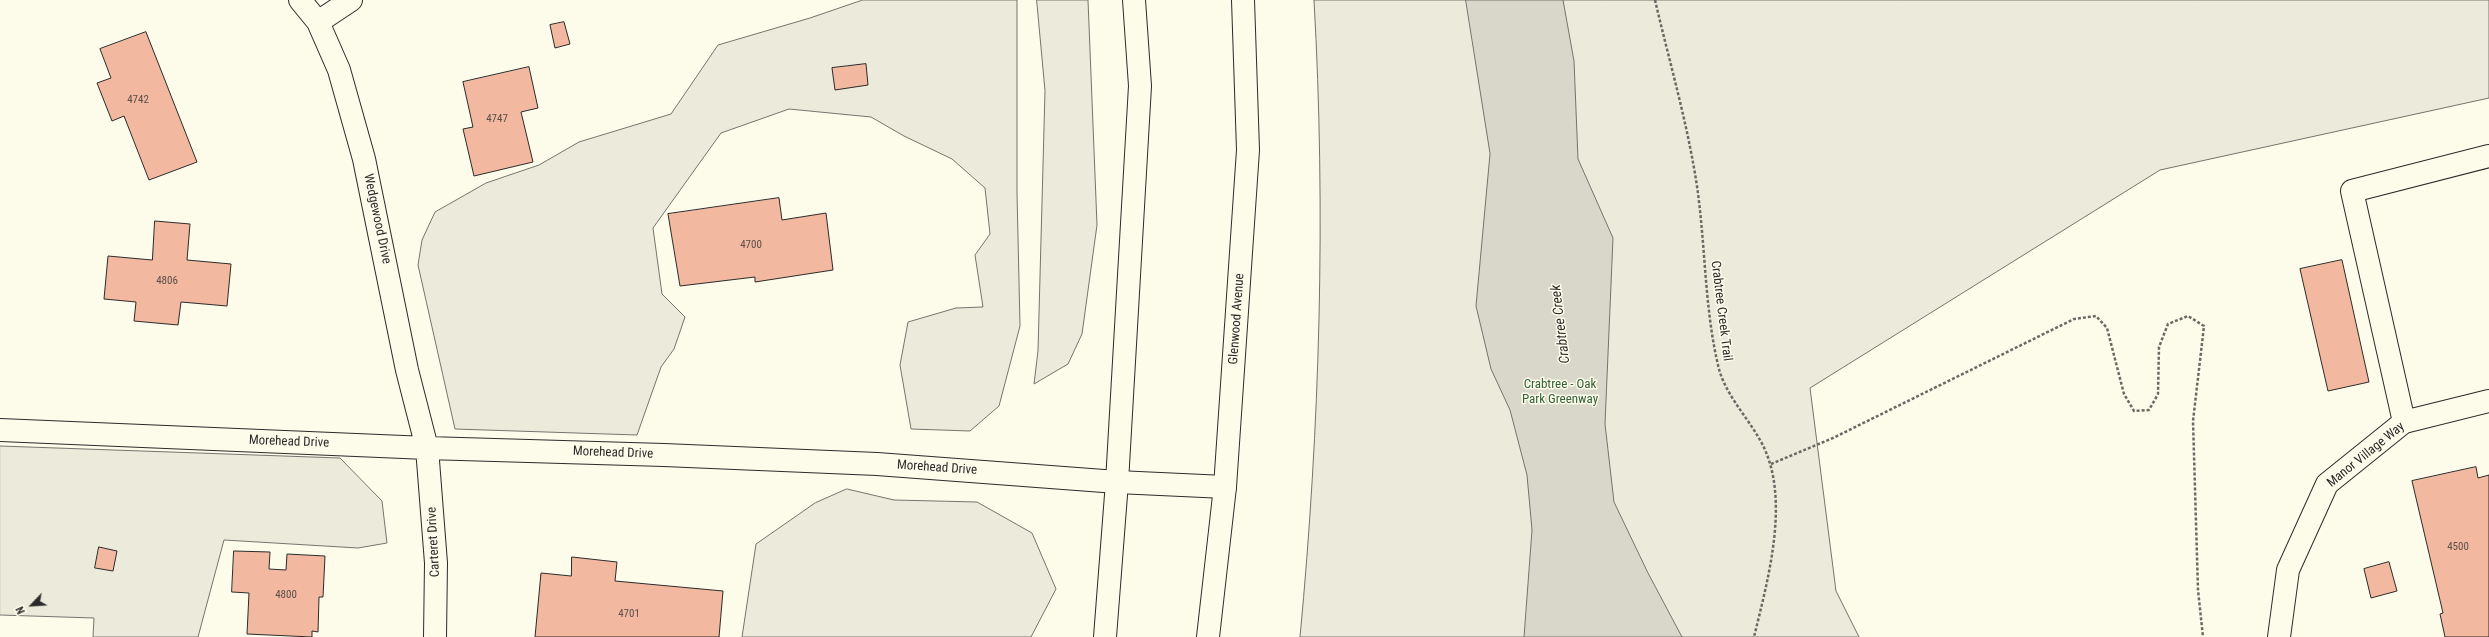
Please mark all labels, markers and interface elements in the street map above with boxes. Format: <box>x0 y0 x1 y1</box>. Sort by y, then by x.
house number: 4742 <box>127 93 149 107</box>
house number: 4747 <box>486 112 508 126</box>
street label: Wedgewood Drive <box>360 173 394 265</box>
house number: 4700 <box>740 238 762 252</box>
street label: Crabtree Creek Trail <box>1707 260 1735 362</box>
street label: Glenwood Avenue <box>1226 273 1248 365</box>
house number: 4806 <box>156 274 178 288</box>
water label: Crabtree Creek <box>1548 284 1574 364</box>
park label: Crabtree - Oak Park Greenway <box>1522 377 1598 408</box>
street label: Manor Village Way <box>2324 419 2408 491</box>
street label: Morehead Drive <box>249 433 329 451</box>
street label: Morehead Drive <box>573 444 653 462</box>
street label: Morehead Drive <box>896 457 978 479</box>
street label: Carteret Drive <box>424 506 444 578</box>
house number: 4500 <box>2447 540 2469 554</box>
north arrow <box>12 585 52 625</box>
house number: 4800 <box>275 588 297 602</box>
text: N <box>13 604 28 616</box>
house number: 4701 <box>618 607 640 621</box>

